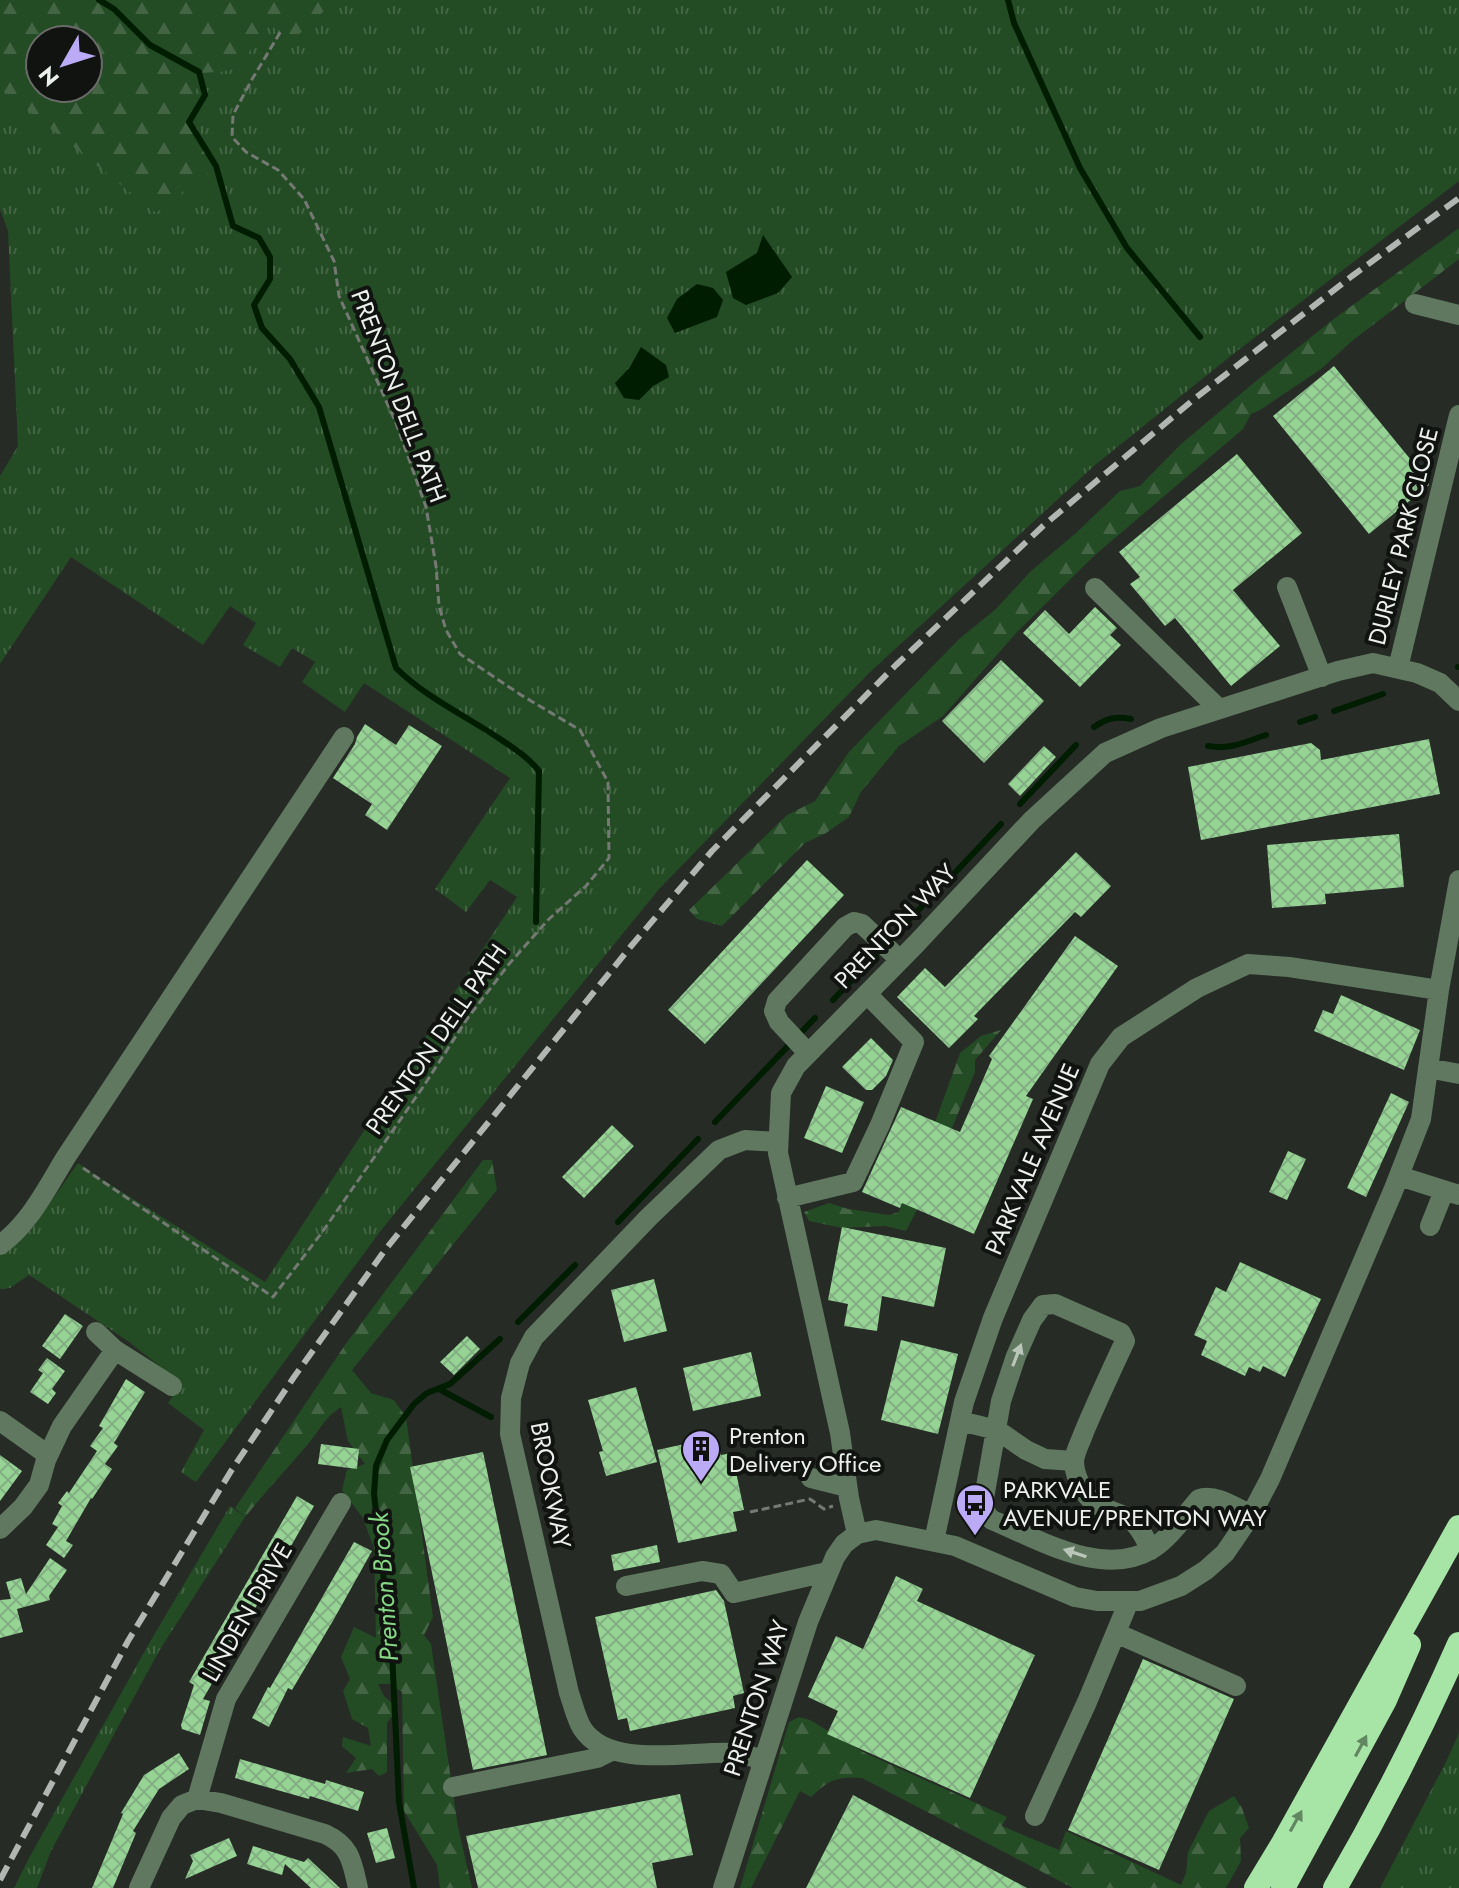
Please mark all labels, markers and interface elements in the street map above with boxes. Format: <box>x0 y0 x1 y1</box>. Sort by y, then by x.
north arrow <box>24 24 104 104</box>
text: N <box>31 60 66 93</box>
street label: PRENTON DELL PATH <box>342 285 456 507</box>
street label: DURLEY PARK CLOSE <box>1359 424 1447 648</box>
street label: PRENTON WAY <box>826 855 964 996</box>
street label: PRENTON DELL PATH <box>357 937 515 1141</box>
street label: PARKVALE AVENUE <box>976 1058 1088 1260</box>
one-way arrow <box>1011 1343 1024 1367</box>
place label: Prenton Delivery Office <box>729 1418 881 1481</box>
street label: BROOKWAY <box>522 1419 580 1552</box>
building icon: Prenton Delivery Office <box>680 1428 722 1483</box>
place label: PARKVALE AVENUE/PRENTON WAY <box>1003 1472 1267 1535</box>
bus stop icon: PARKVALE AVENUE/PRENTON WAY <box>954 1482 996 1537</box>
water label: Prenton Brook <box>360 1509 408 1663</box>
street label: LINDEN DRIVE <box>193 1536 301 1688</box>
one-way arrow <box>1063 1546 1087 1559</box>
street label: PRENTON WAY <box>714 1615 798 1780</box>
one-way arrow <box>1354 1734 1367 1757</box>
one-way arrow <box>1289 1810 1303 1832</box>

